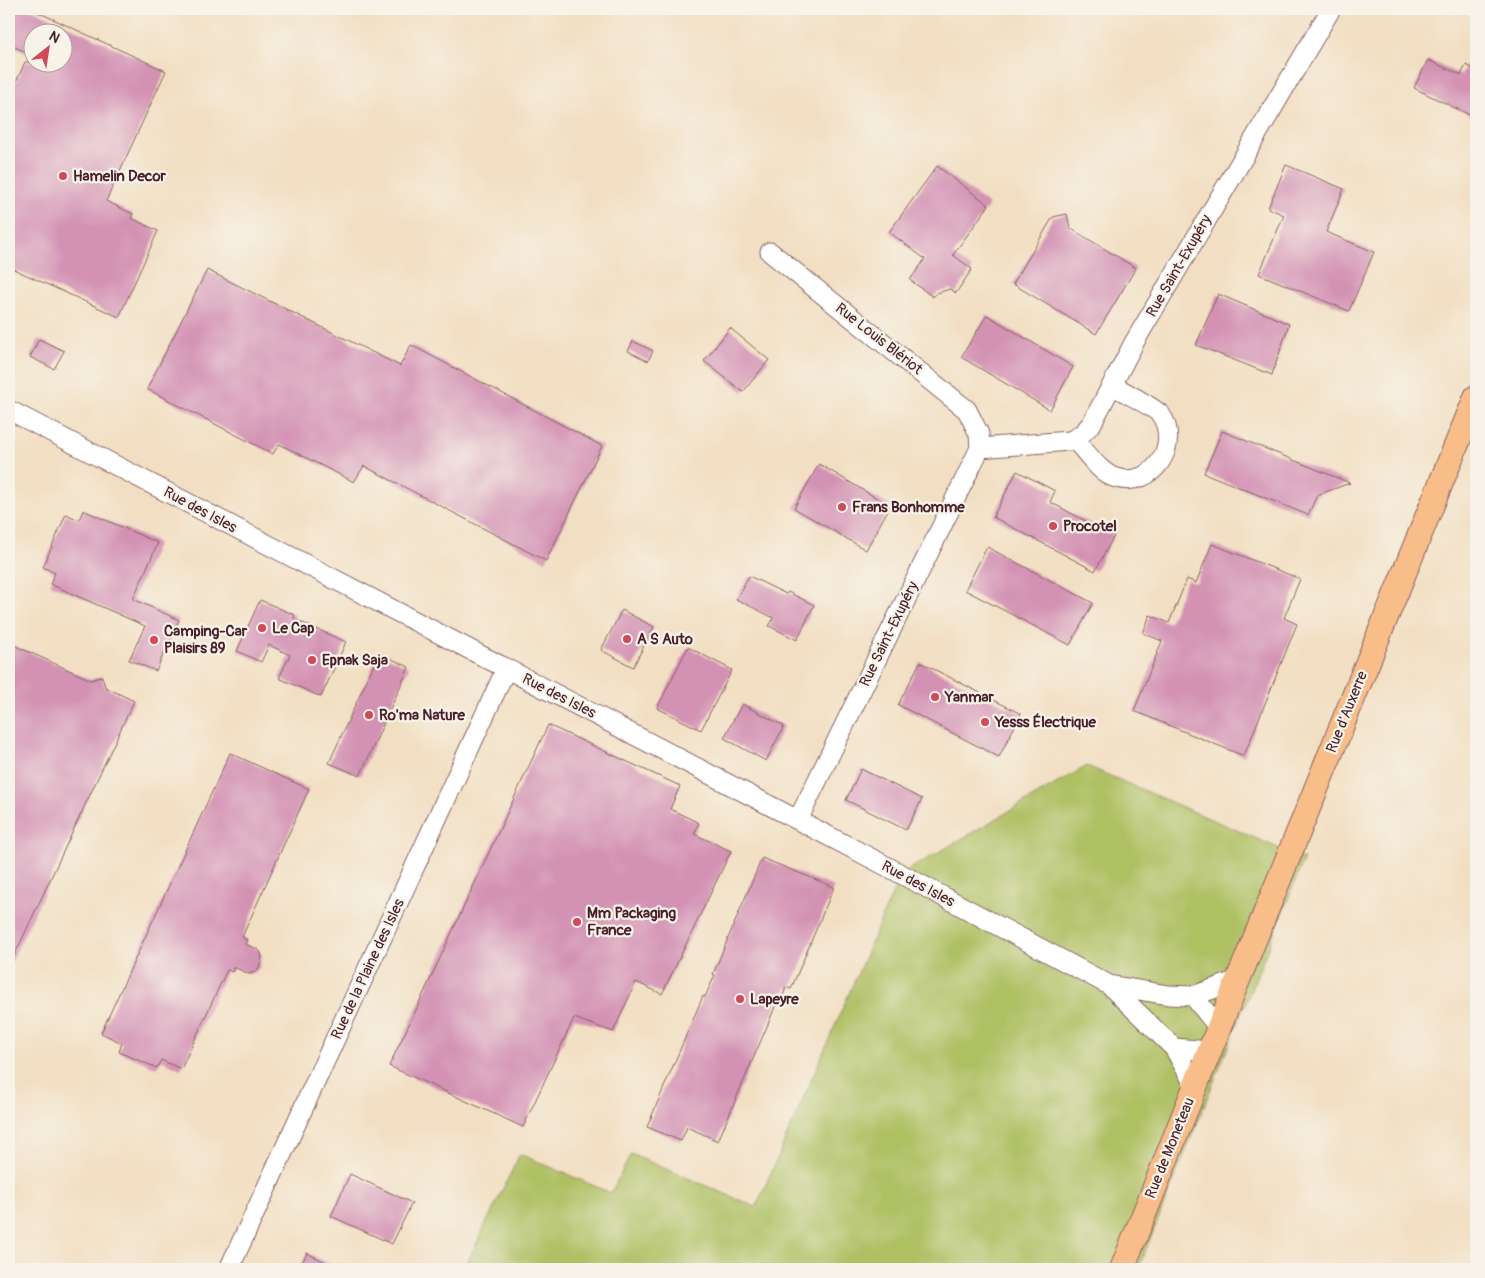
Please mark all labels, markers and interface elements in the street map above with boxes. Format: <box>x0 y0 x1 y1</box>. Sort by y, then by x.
north arrow <box>22 22 72 72</box>
text: N <box>46 27 63 47</box>
place label: Hamelin Decor <box>73 167 166 186</box>
marker: Hamelin Decor <box>57 170 69 182</box>
street label: Rue Saint-Exupéry <box>1142 211 1216 320</box>
street label: Rue Louis Blériot <box>831 299 927 380</box>
street label: Rue des Isles <box>160 483 240 537</box>
place label: Frans Bonhomme <box>852 498 965 517</box>
marker: Frans Bonhomme <box>836 501 848 513</box>
place label: Procotel <box>1063 517 1117 536</box>
marker: Procotel <box>1047 520 1059 532</box>
street label: Rue Saint-Exupéry <box>855 578 923 690</box>
place label: Le Cap <box>272 619 314 638</box>
place label: Camping-Car Plaisirs 89 <box>164 622 248 658</box>
marker: Le Cap <box>256 622 268 634</box>
place label: A S Auto <box>637 630 693 649</box>
marker: A S Auto <box>621 633 633 645</box>
marker: Camping-Car Plaisirs 89 <box>148 634 160 646</box>
place label: Epnak Saja <box>322 651 388 670</box>
marker: Epnak Saja <box>306 654 318 666</box>
street label: Rue d'Auxerre <box>1322 668 1372 756</box>
street label: Rue des Isles <box>519 669 599 723</box>
place label: Yanmar <box>944 688 994 707</box>
marker: Yanmar <box>929 691 941 703</box>
place label: Ro'ma Nature <box>379 706 466 725</box>
marker: Ro'ma Nature <box>363 709 375 721</box>
place label: Yesss Électrique <box>994 713 1096 732</box>
marker: Yesss Électrique <box>979 716 991 728</box>
street label: Rue des Isles <box>878 857 958 911</box>
street label: Rue de la Plaine des Isles <box>327 895 409 1042</box>
place label: Mm Packaging France <box>587 904 676 940</box>
marker: Mm Packaging France <box>571 916 583 928</box>
place label: Lapeyre <box>750 990 799 1009</box>
marker: Lapeyre <box>734 993 746 1005</box>
street label: Rue de Moneteau <box>1141 1095 1199 1201</box>

